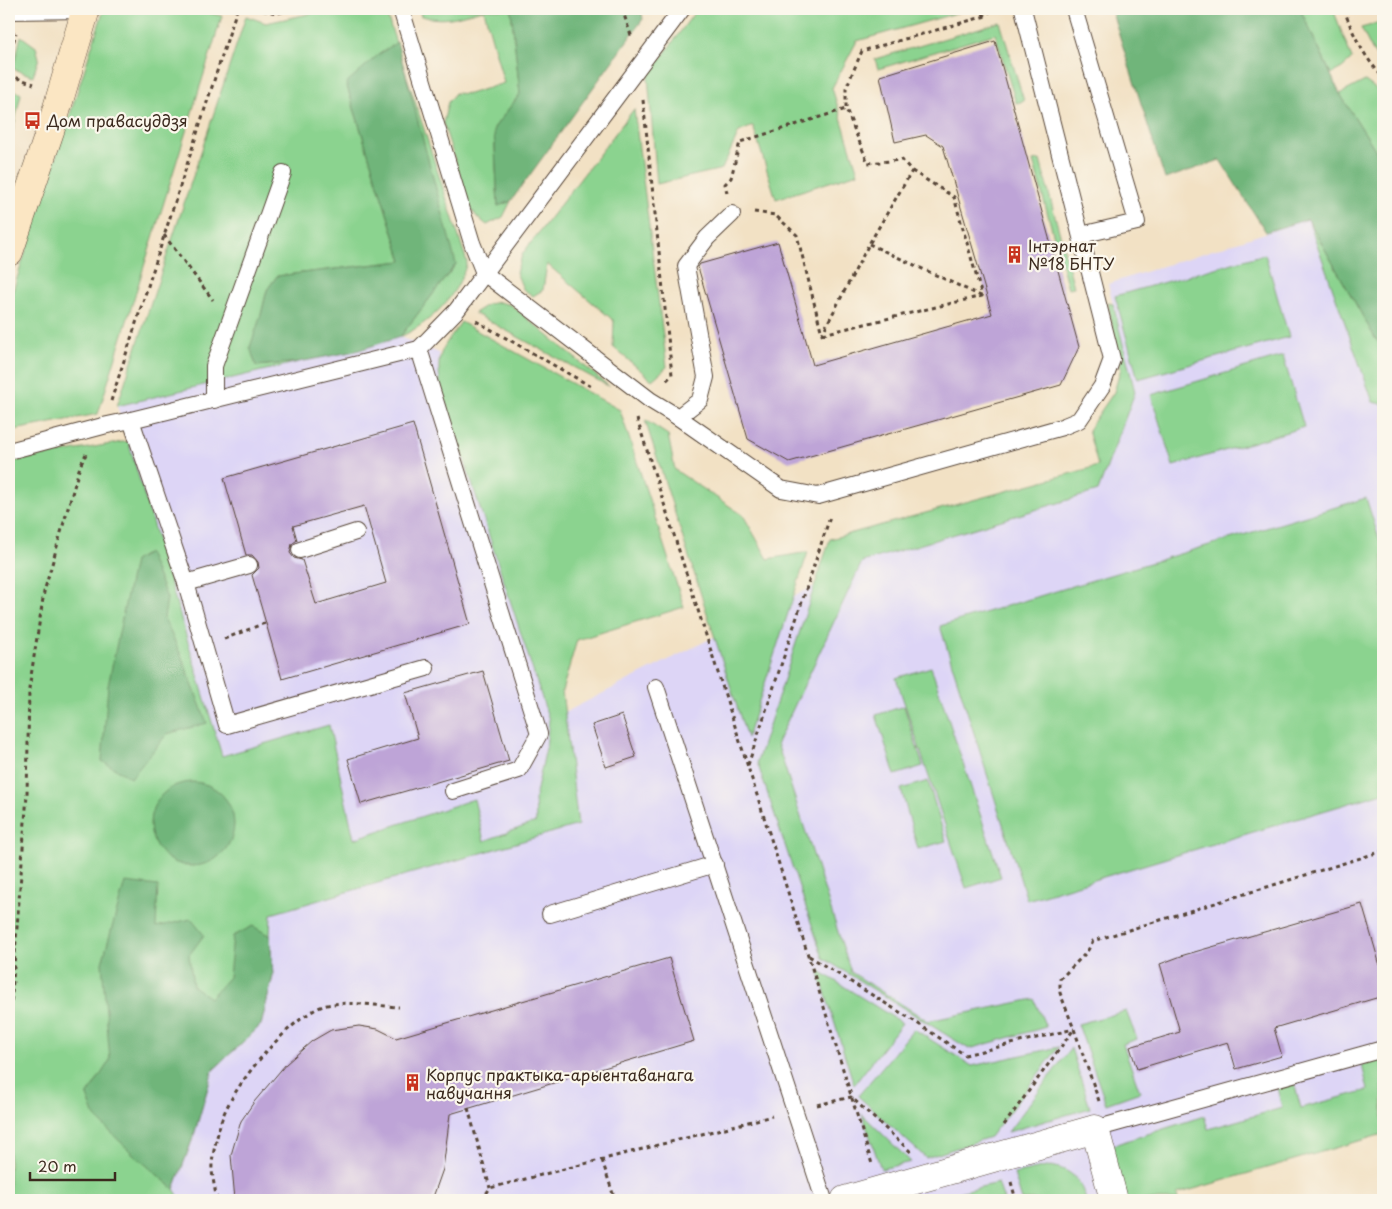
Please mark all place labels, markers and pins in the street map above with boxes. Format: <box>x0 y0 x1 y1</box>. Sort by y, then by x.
place label: Дом правасуддзя <box>46 108 188 132</box>
bus stop icon: Дом правасуддзя <box>23 110 43 130</box>
place label: Інтэрнат №18 БНТУ <box>1028 233 1115 275</box>
building icon: Інтэрнат №18 БНТУ <box>1004 244 1024 264</box>
place label: Корпус практыка-арыентаванага навучання <box>426 1062 693 1104</box>
building icon: Корпус практыка-арыентаванага навучання <box>402 1073 422 1093</box>

